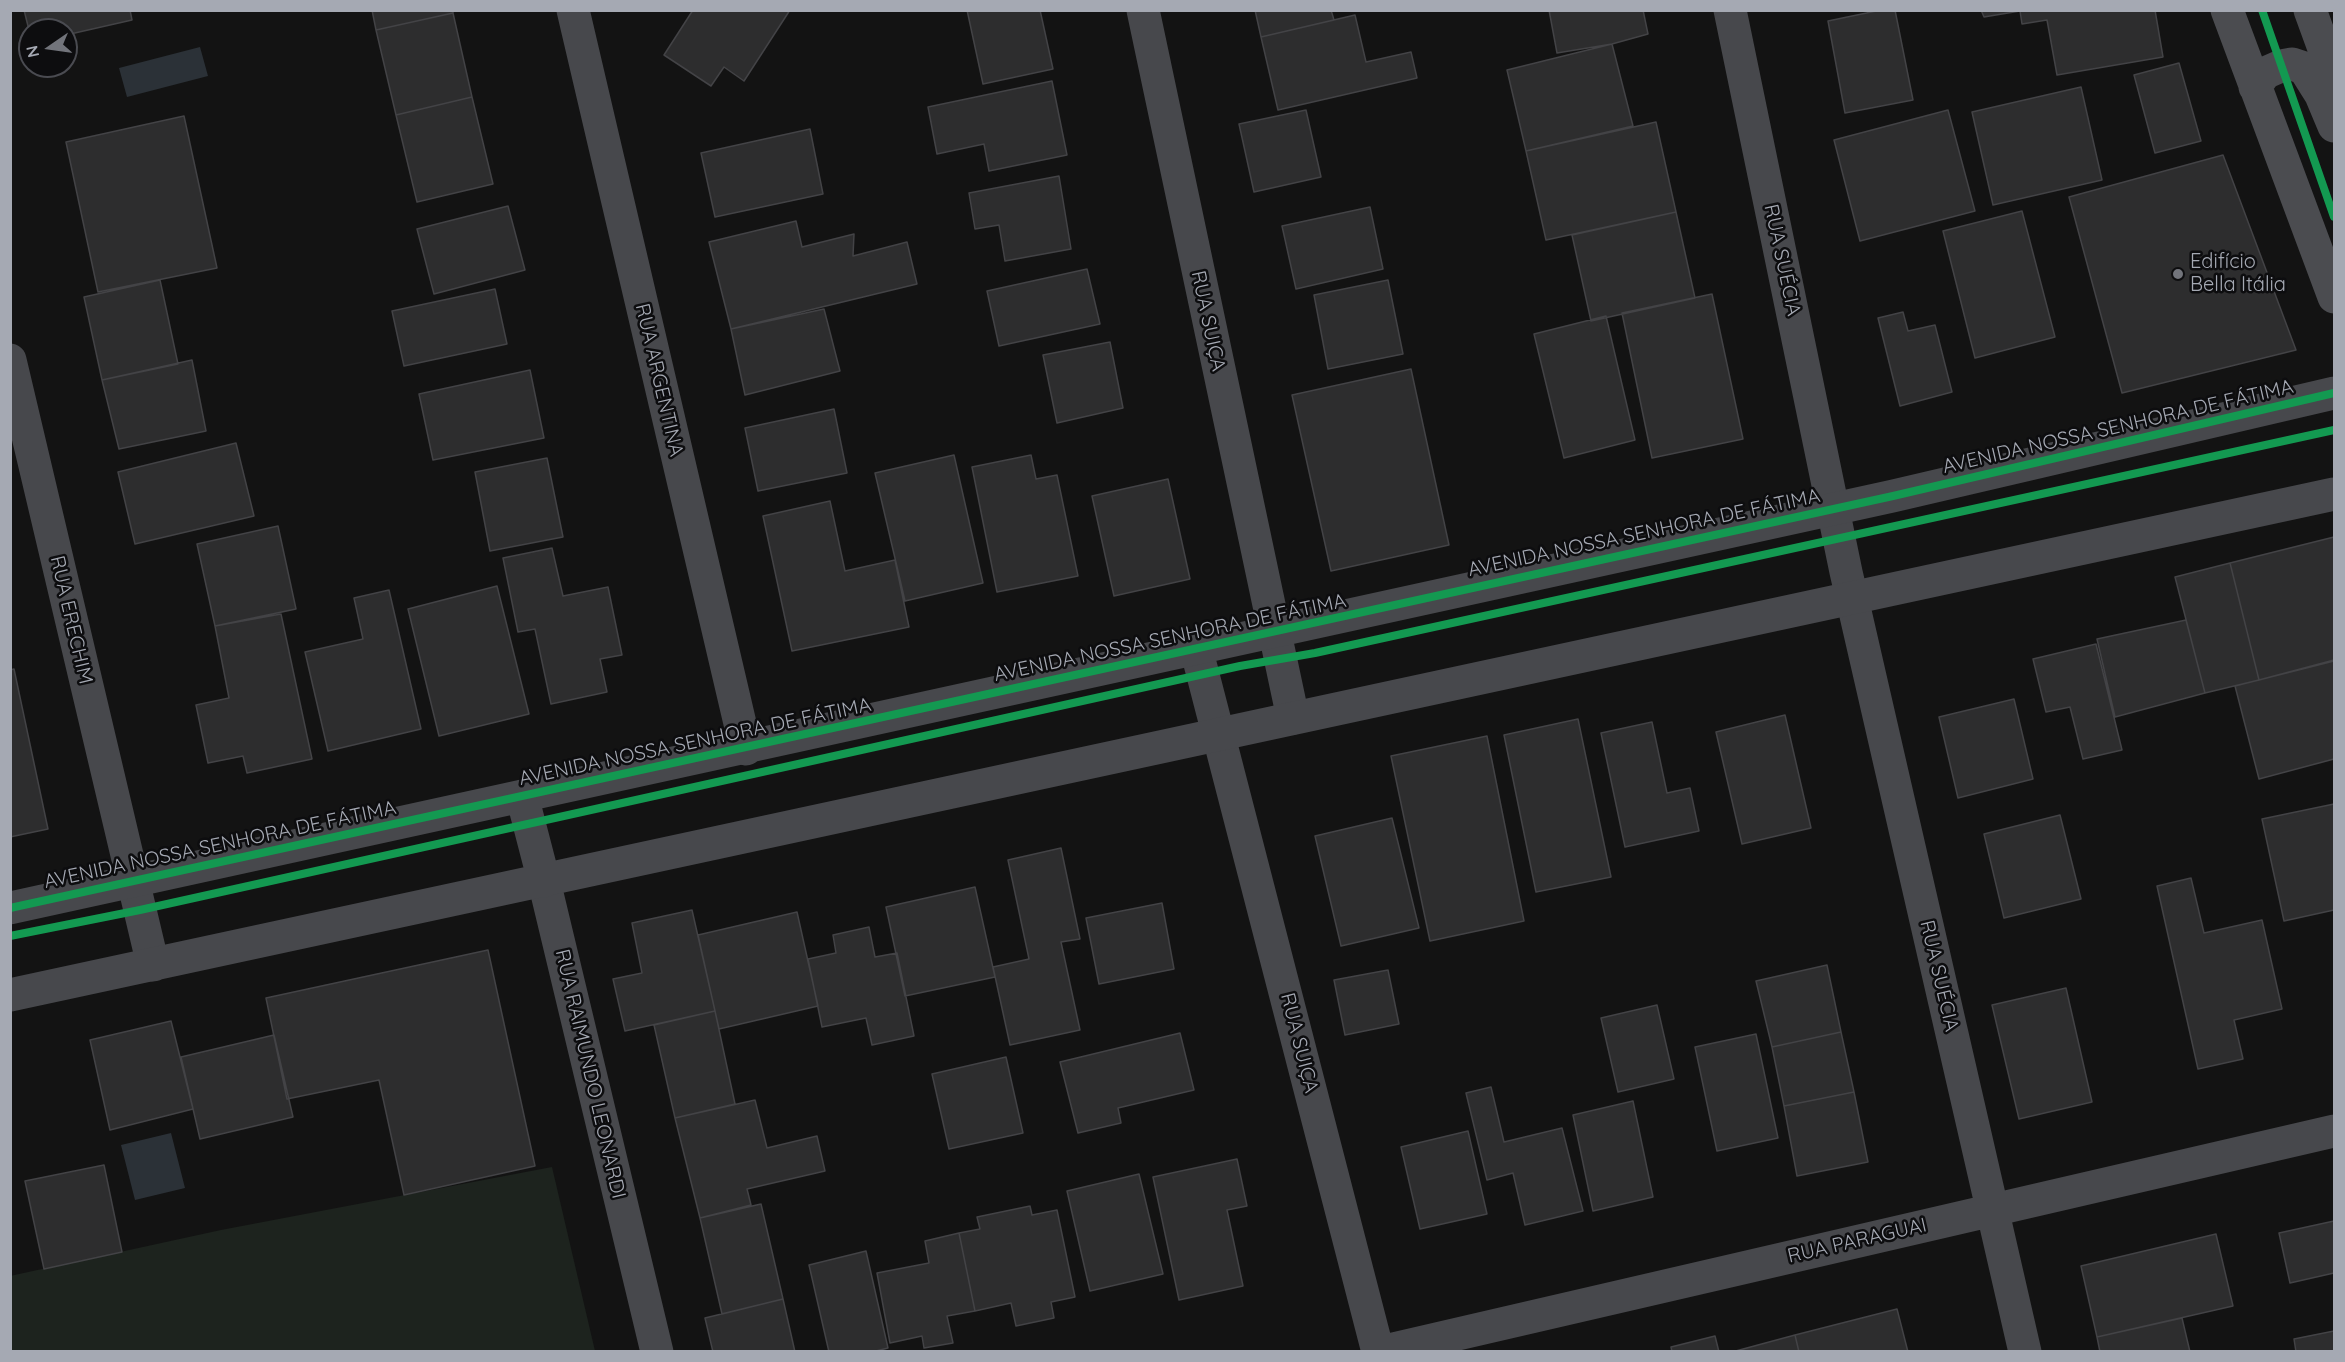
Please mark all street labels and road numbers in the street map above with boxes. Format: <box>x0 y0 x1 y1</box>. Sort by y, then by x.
street label: RUA SUÉCIA <box>1758 202 1806 318</box>
street label: RUA SUIÇA <box>1186 268 1230 374</box>
street label: RUA ARGENTINA <box>630 301 688 459</box>
street label: AVENIDA NOSSA SENHORA DE FÁTIMA <box>1940 375 2296 479</box>
street label: AVENIDA NOSSA SENHORA DE FÁTIMA <box>1466 484 1822 582</box>
street label: RUA ERECHIM <box>45 554 97 686</box>
street label: AVENIDA NOSSA SENHORA DE FÁTIMA <box>992 589 1348 687</box>
street label: AVENIDA NOSSA SENHORA DE FÁTIMA <box>517 693 873 791</box>
street label: AVENIDA NOSSA SENHORA DE FÁTIMA <box>42 796 398 894</box>
street label: RUA SUÉCIA <box>1915 918 1963 1034</box>
street label: RUA RAIMUNDO LEONARDI <box>550 947 630 1201</box>
street label: RUA SUIÇA <box>1275 990 1323 1096</box>
street label: RUA PARAGUAI <box>1785 1213 1929 1269</box>

